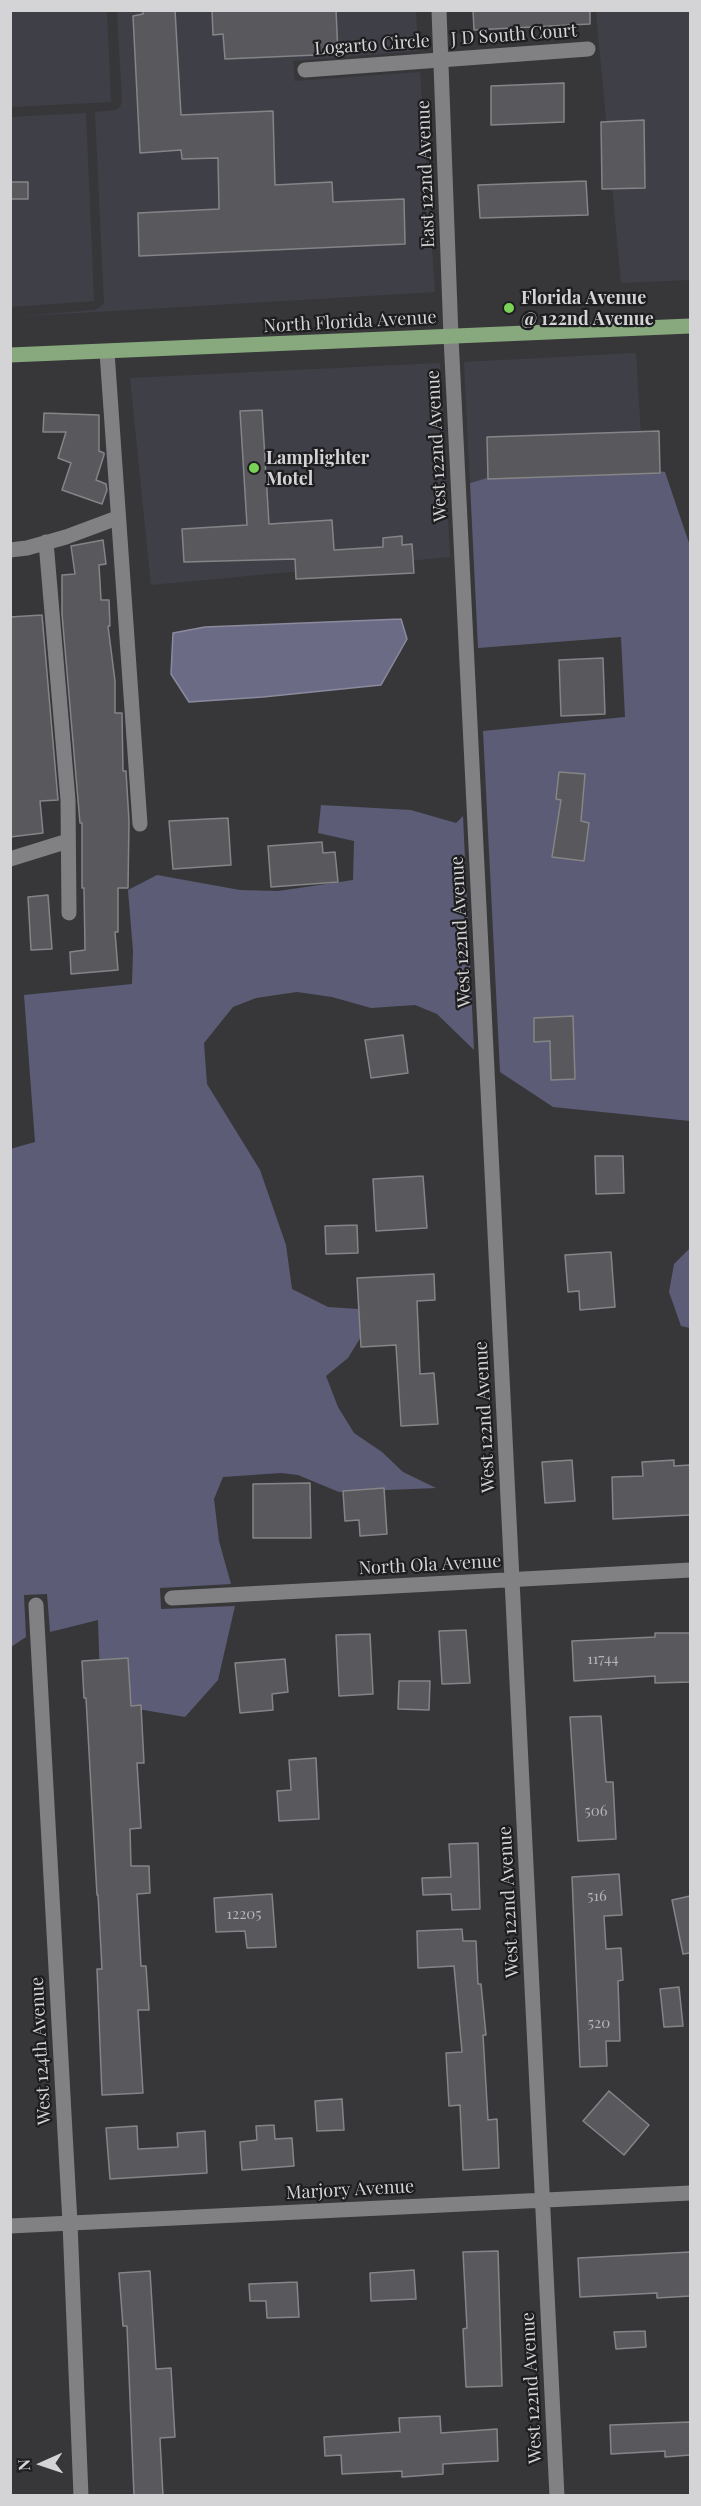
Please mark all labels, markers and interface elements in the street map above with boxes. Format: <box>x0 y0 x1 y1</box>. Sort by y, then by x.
street label: J D South Court <box>450 20 578 50</box>
street label: Logarto Circle <box>314 30 430 60</box>
street label: East 122nd Avenue <box>413 100 439 248</box>
place label: Florida Avenue @ 122nd Avenue <box>521 287 654 330</box>
marker: Florida Avenue @ 122nd Avenue <box>502 301 516 315</box>
street label: North Florida Avenue <box>263 307 437 337</box>
street label: West 122nd Avenue <box>422 370 452 522</box>
place label: Lamplighter Motel <box>266 447 369 490</box>
marker: Lamplighter Motel <box>247 461 261 475</box>
street label: West 122nd Avenue <box>446 856 476 1008</box>
street label: West 122nd Avenue <box>470 1341 500 1493</box>
street label: North Ola Avenue <box>358 1550 502 1580</box>
house number: 11744 <box>587 1650 619 1668</box>
house number: 506 <box>585 1802 607 1820</box>
street label: West 122nd Avenue <box>494 1826 524 1978</box>
house number: 516 <box>587 1887 607 1905</box>
house number: 12205 <box>226 1905 262 1923</box>
street label: West 124th Avenue <box>26 1977 56 2125</box>
house number: 520 <box>588 2014 610 2032</box>
street label: Marjory Avenue <box>285 2176 415 2204</box>
street label: West 122nd Avenue <box>517 2312 547 2464</box>
north arrow <box>12 2434 72 2494</box>
text: N <box>13 2459 34 2471</box>

